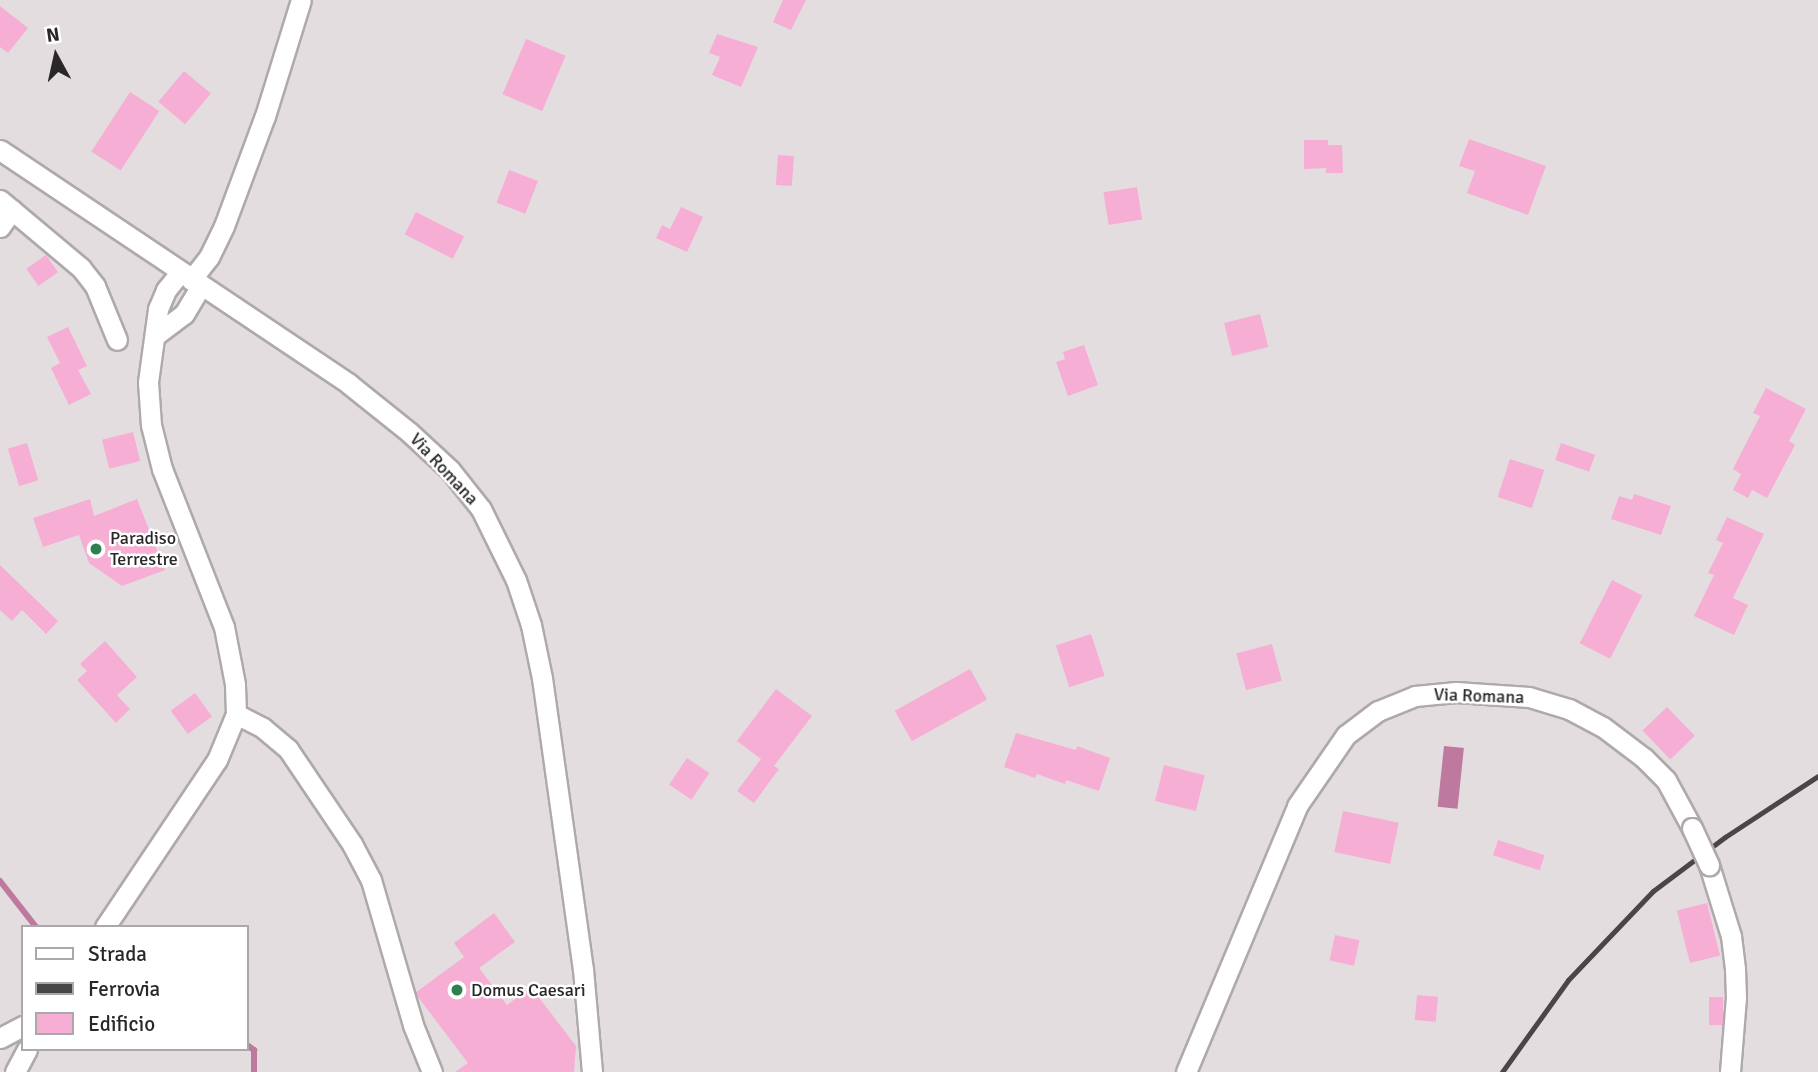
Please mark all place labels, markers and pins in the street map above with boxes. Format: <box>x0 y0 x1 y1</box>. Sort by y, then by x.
place label: Paradiso Terrestre <box>110 528 178 570</box>
marker: Paradiso Terrestre <box>88 541 104 557</box>
place label: Domus Caesari <box>471 979 586 1001</box>
marker: Domus Caesari <box>449 982 465 998</box>

